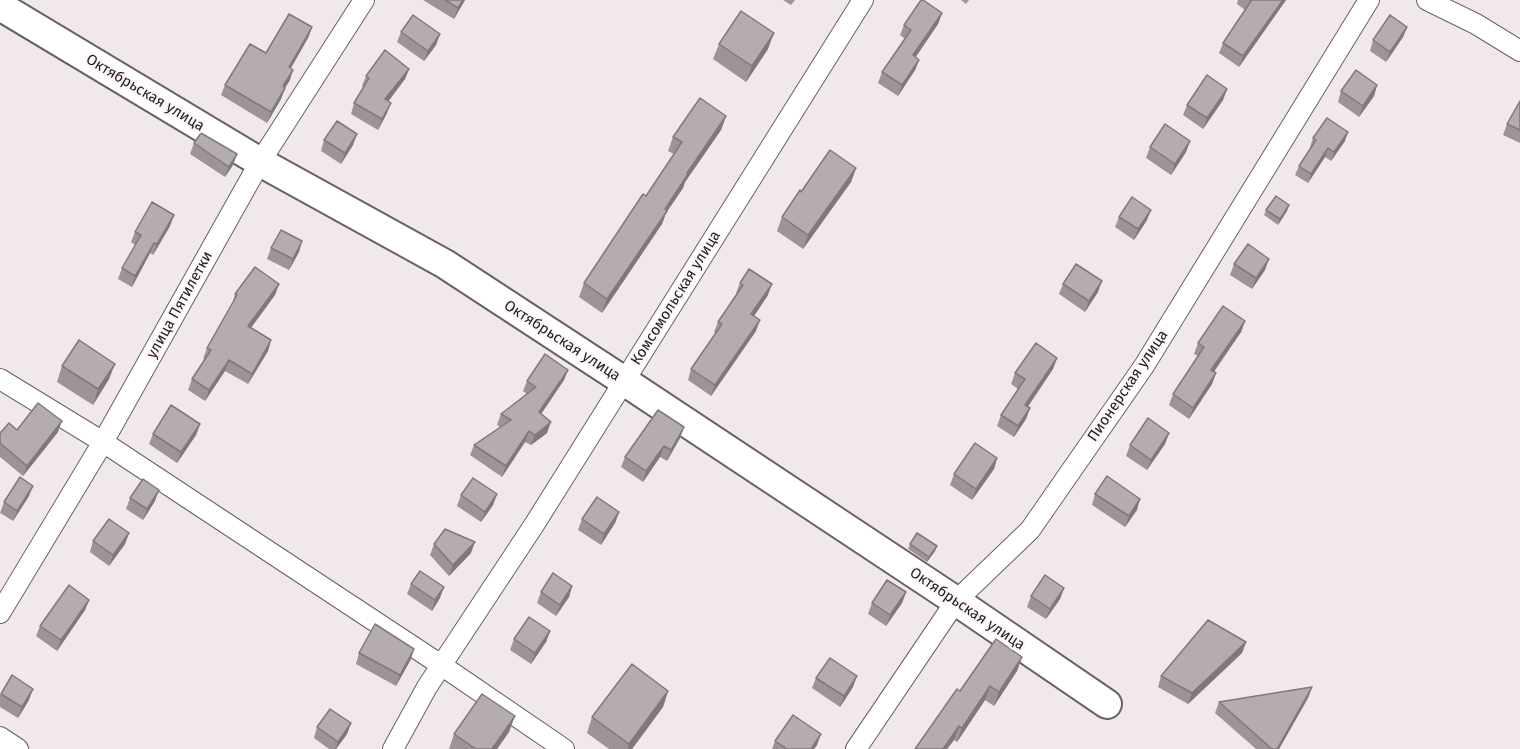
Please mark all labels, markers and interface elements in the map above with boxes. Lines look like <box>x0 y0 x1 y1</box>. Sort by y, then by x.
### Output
street label: Октябрьская улица <box>82 50 208 136</box>
street label: Комсомольская улица <box>627 227 725 369</box>
street label: улица Пятилетки <box>143 248 217 362</box>
street label: Октябрьская улица <box>500 297 624 385</box>
street label: Пионерская улица <box>1084 327 1172 445</box>
street label: Октябрьская улица <box>906 564 1028 654</box>

